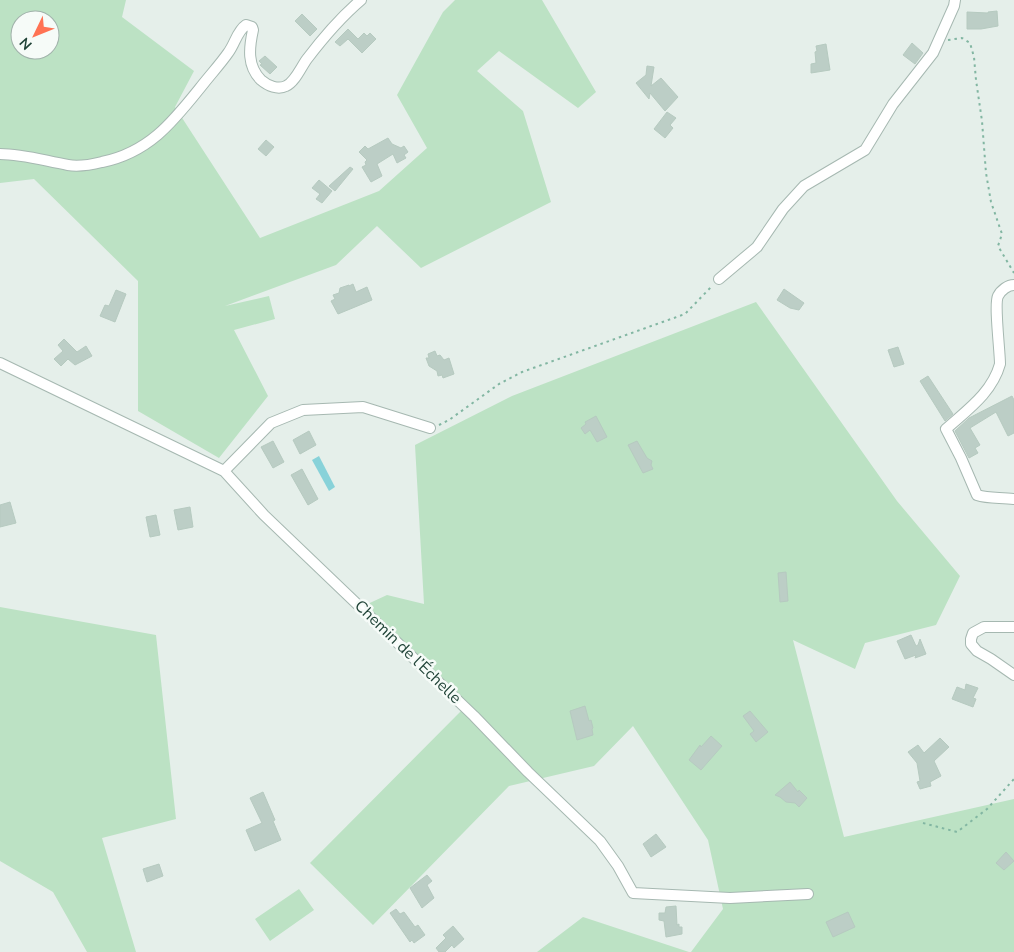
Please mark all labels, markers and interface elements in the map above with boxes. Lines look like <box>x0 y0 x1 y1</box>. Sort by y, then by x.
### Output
north arrow <box>10 10 60 60</box>
text: N <box>15 33 36 54</box>
street label: Chemin de l’Échelle <box>350 595 466 709</box>

